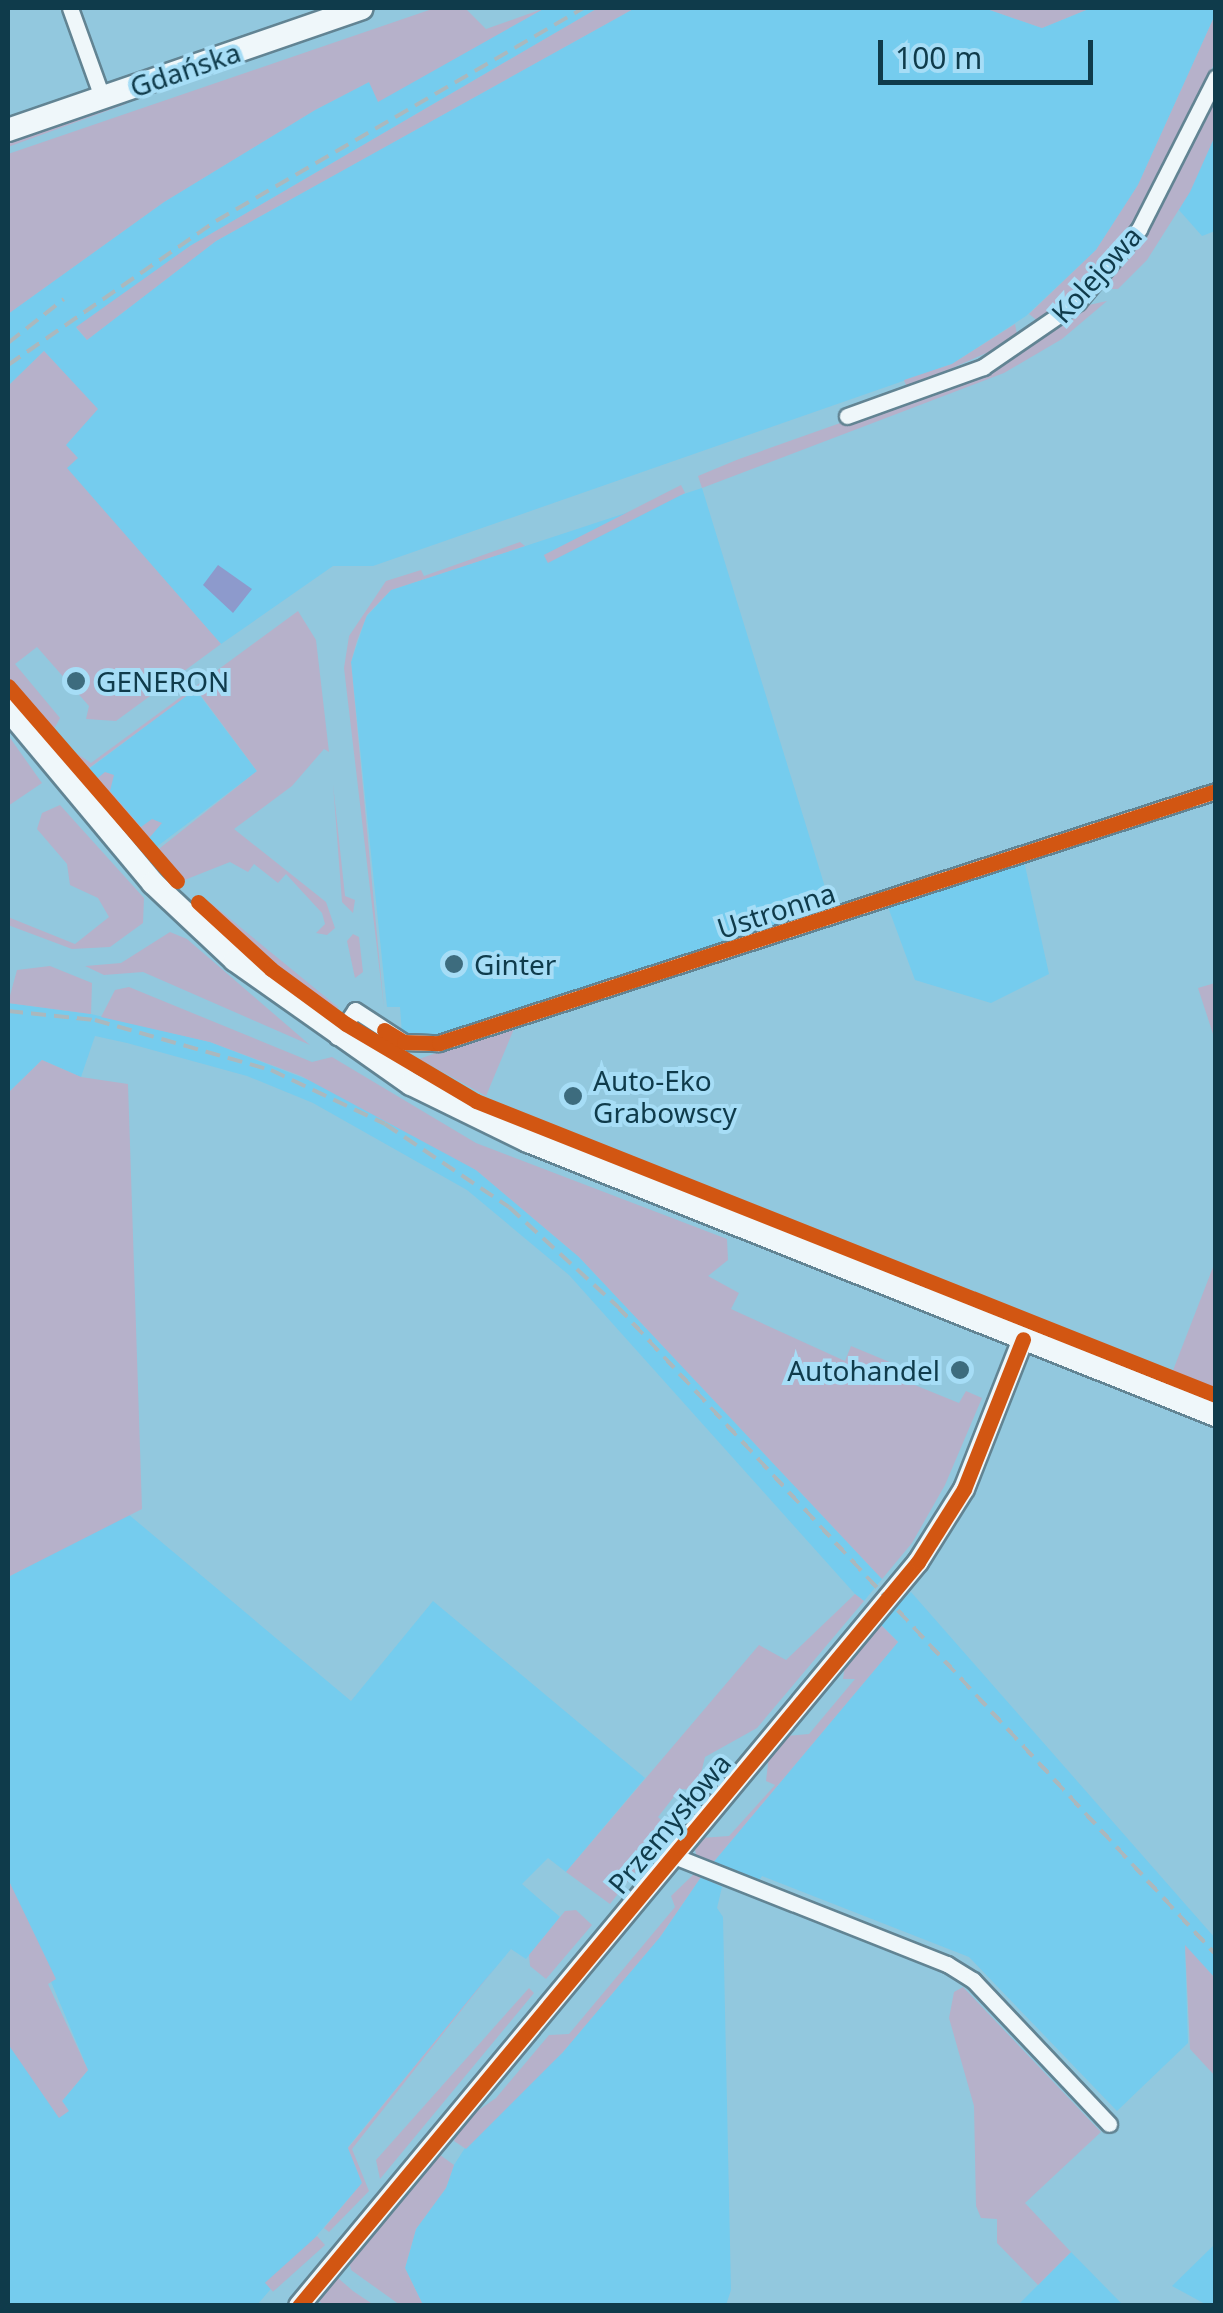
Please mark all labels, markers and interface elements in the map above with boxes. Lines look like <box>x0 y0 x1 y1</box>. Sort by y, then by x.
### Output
scale bar <box>883 20 1098 82</box>
street label: Gdańska <box>125 34 245 104</box>
text: 100 m <box>895 37 982 78</box>
street label: Kolejowa <box>1044 219 1148 329</box>
place label: GENERON <box>96 664 229 698</box>
marker: GENERON <box>65 670 87 692</box>
street label: Ustronna <box>713 875 839 945</box>
place label: Ginter <box>474 947 556 981</box>
marker: Ginter <box>443 953 465 975</box>
place label: Auto-Eko Grabowscy <box>593 1063 737 1129</box>
marker: Auto-Eko Grabowscy <box>562 1085 584 1107</box>
place label: Autohandel <box>787 1353 940 1387</box>
marker: Autohandel <box>949 1359 971 1381</box>
street label: Przemysłowa <box>601 1746 737 1900</box>

